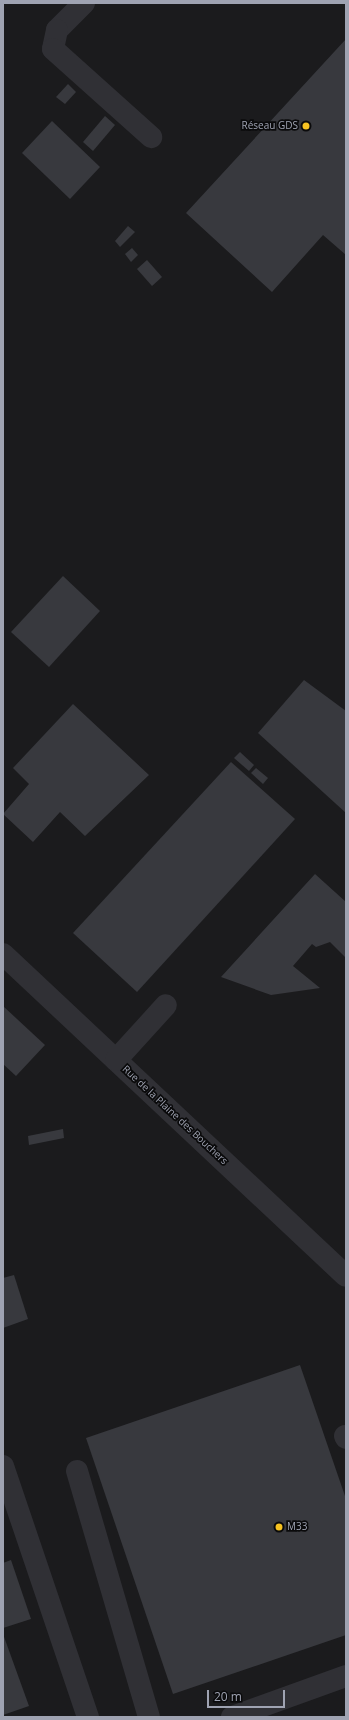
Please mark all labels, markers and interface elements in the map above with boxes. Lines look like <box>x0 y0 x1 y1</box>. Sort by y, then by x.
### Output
place label: Réseau GDS <box>242 120 298 132</box>
marker: Réseau GDS <box>301 121 311 131</box>
street label: Rue de la Plaine des Bouchers <box>120 1063 230 1167</box>
place label: M33 <box>287 1521 307 1533</box>
marker: M33 <box>274 1522 284 1532</box>
scale bar <box>209 1682 287 1708</box>
text: 20 m <box>214 1688 242 1705</box>

